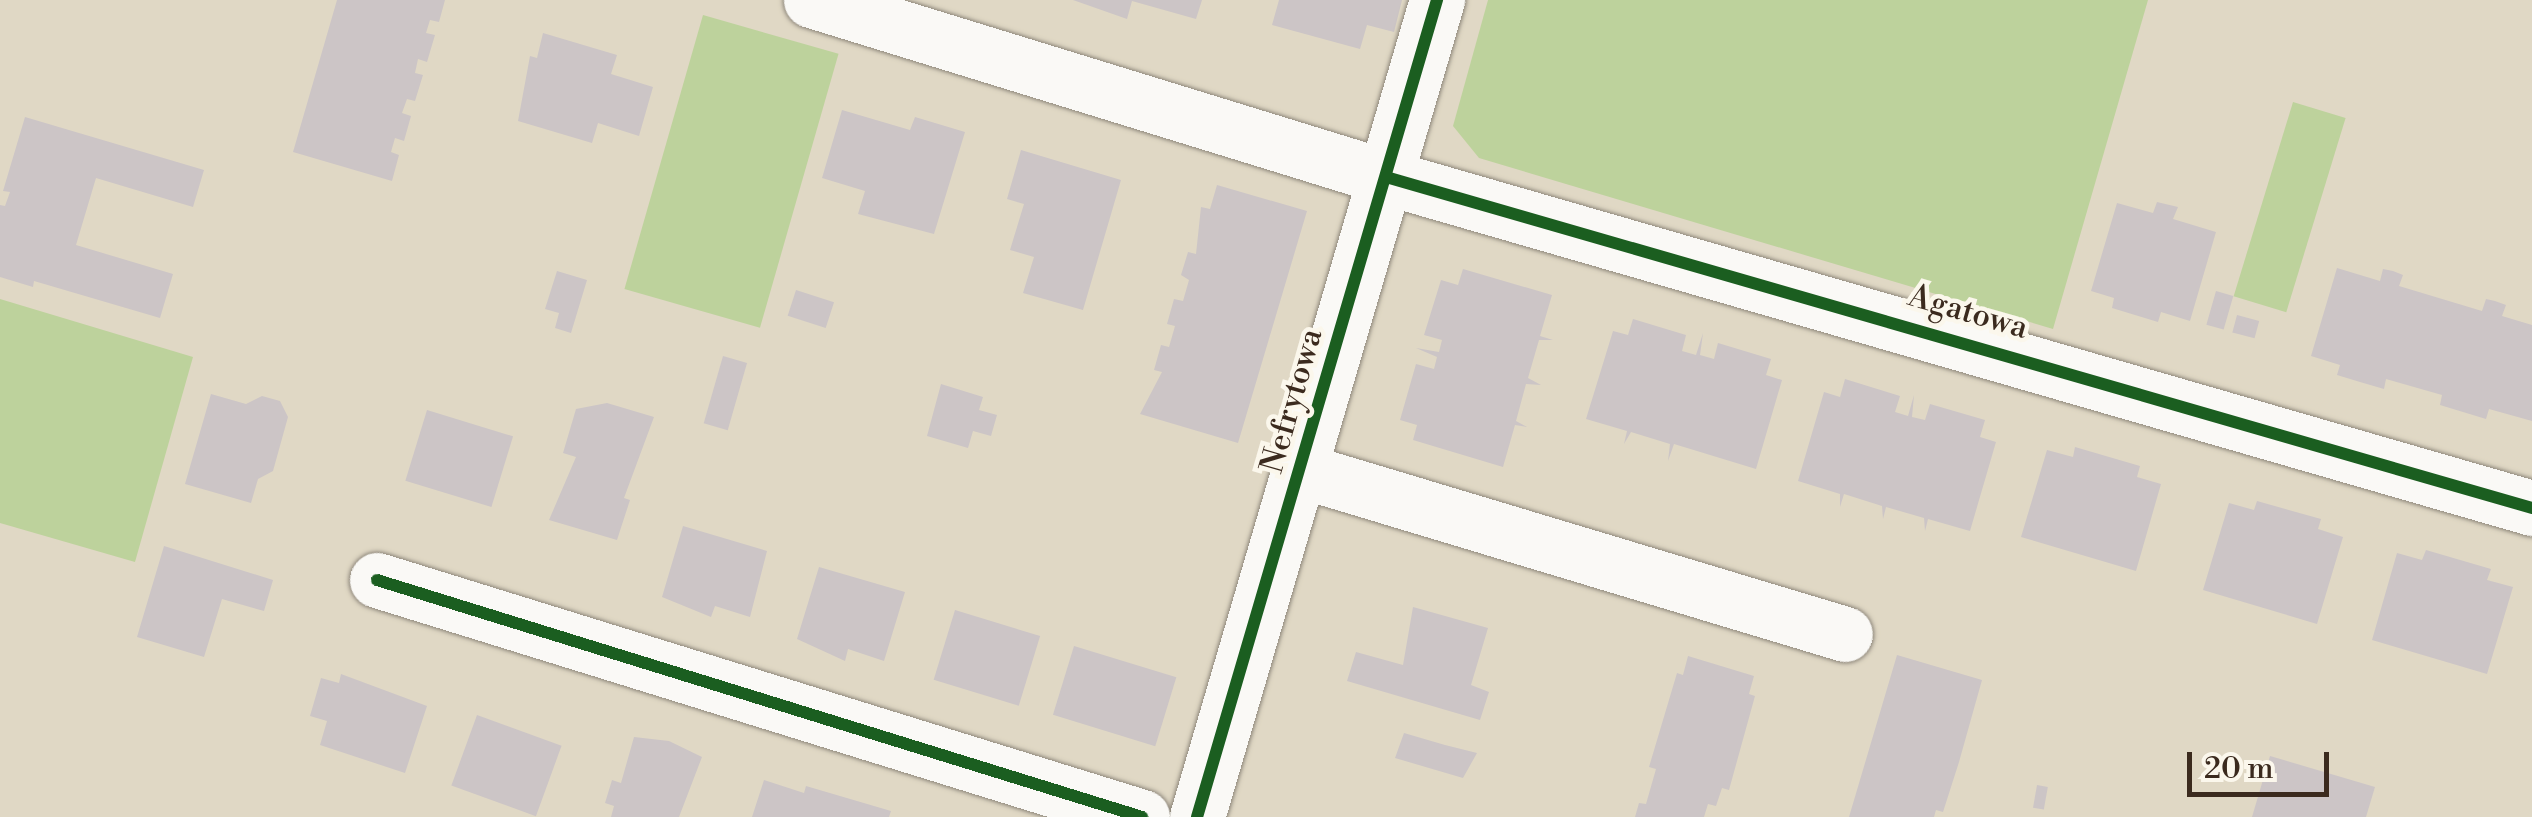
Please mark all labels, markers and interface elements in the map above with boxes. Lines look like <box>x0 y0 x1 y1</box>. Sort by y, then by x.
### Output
street label: Agatowa <box>1904 277 2032 347</box>
street label: Nefrytowa <box>1253 324 1331 478</box>
scale bar <box>2192 732 2334 794</box>
text: 20 m <box>2204 750 2273 788</box>

